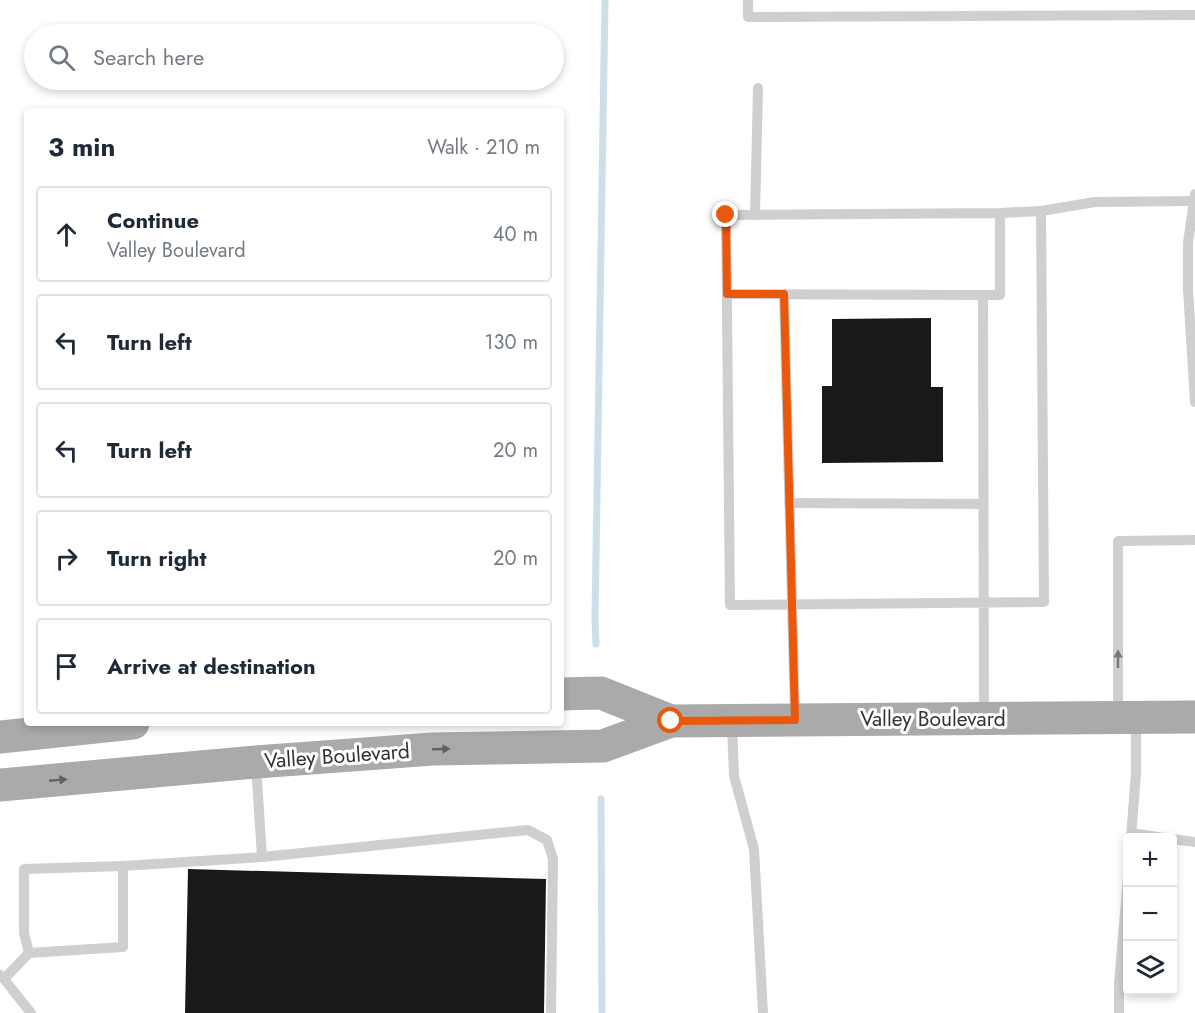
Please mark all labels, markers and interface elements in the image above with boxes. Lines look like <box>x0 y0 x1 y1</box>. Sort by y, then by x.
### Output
search box <box>24 24 564 90</box>
icon: search <box>45 41 78 74</box>
text: Search here <box>93 41 204 73</box>
text: 3 min <box>48 128 115 166</box>
text: Walk · 210 m <box>427 133 540 162</box>
route end <box>712 201 738 227</box>
text: Continue <box>107 204 199 236</box>
icon: ahead <box>50 218 83 251</box>
text: 40 m <box>493 220 538 249</box>
text: Valley Boulevard <box>107 236 246 265</box>
icon: left <box>50 326 83 359</box>
text: Turn left <box>107 326 192 358</box>
text: 130 m <box>484 328 538 357</box>
icon: left <box>50 434 83 467</box>
text: Turn left <box>107 434 192 466</box>
text: 20 m <box>493 436 538 465</box>
icon: right <box>50 542 83 575</box>
text: Turn right <box>107 542 207 574</box>
text: 20 m <box>493 544 538 573</box>
icon: arrive <box>50 650 83 683</box>
text: Arrive at destination <box>107 650 316 682</box>
one-way arrow <box>1113 650 1123 669</box>
street label: Valley Boulevard <box>860 704 1006 734</box>
route start <box>657 707 683 733</box>
street label: Valley Boulevard <box>263 736 411 776</box>
one-way arrow <box>432 745 451 754</box>
one-way arrow <box>49 775 68 785</box>
map controls <box>1123 833 1177 995</box>
button: + <box>1123 833 1177 887</box>
button: − <box>1123 887 1177 941</box>
button: layers <box>1123 941 1177 995</box>

